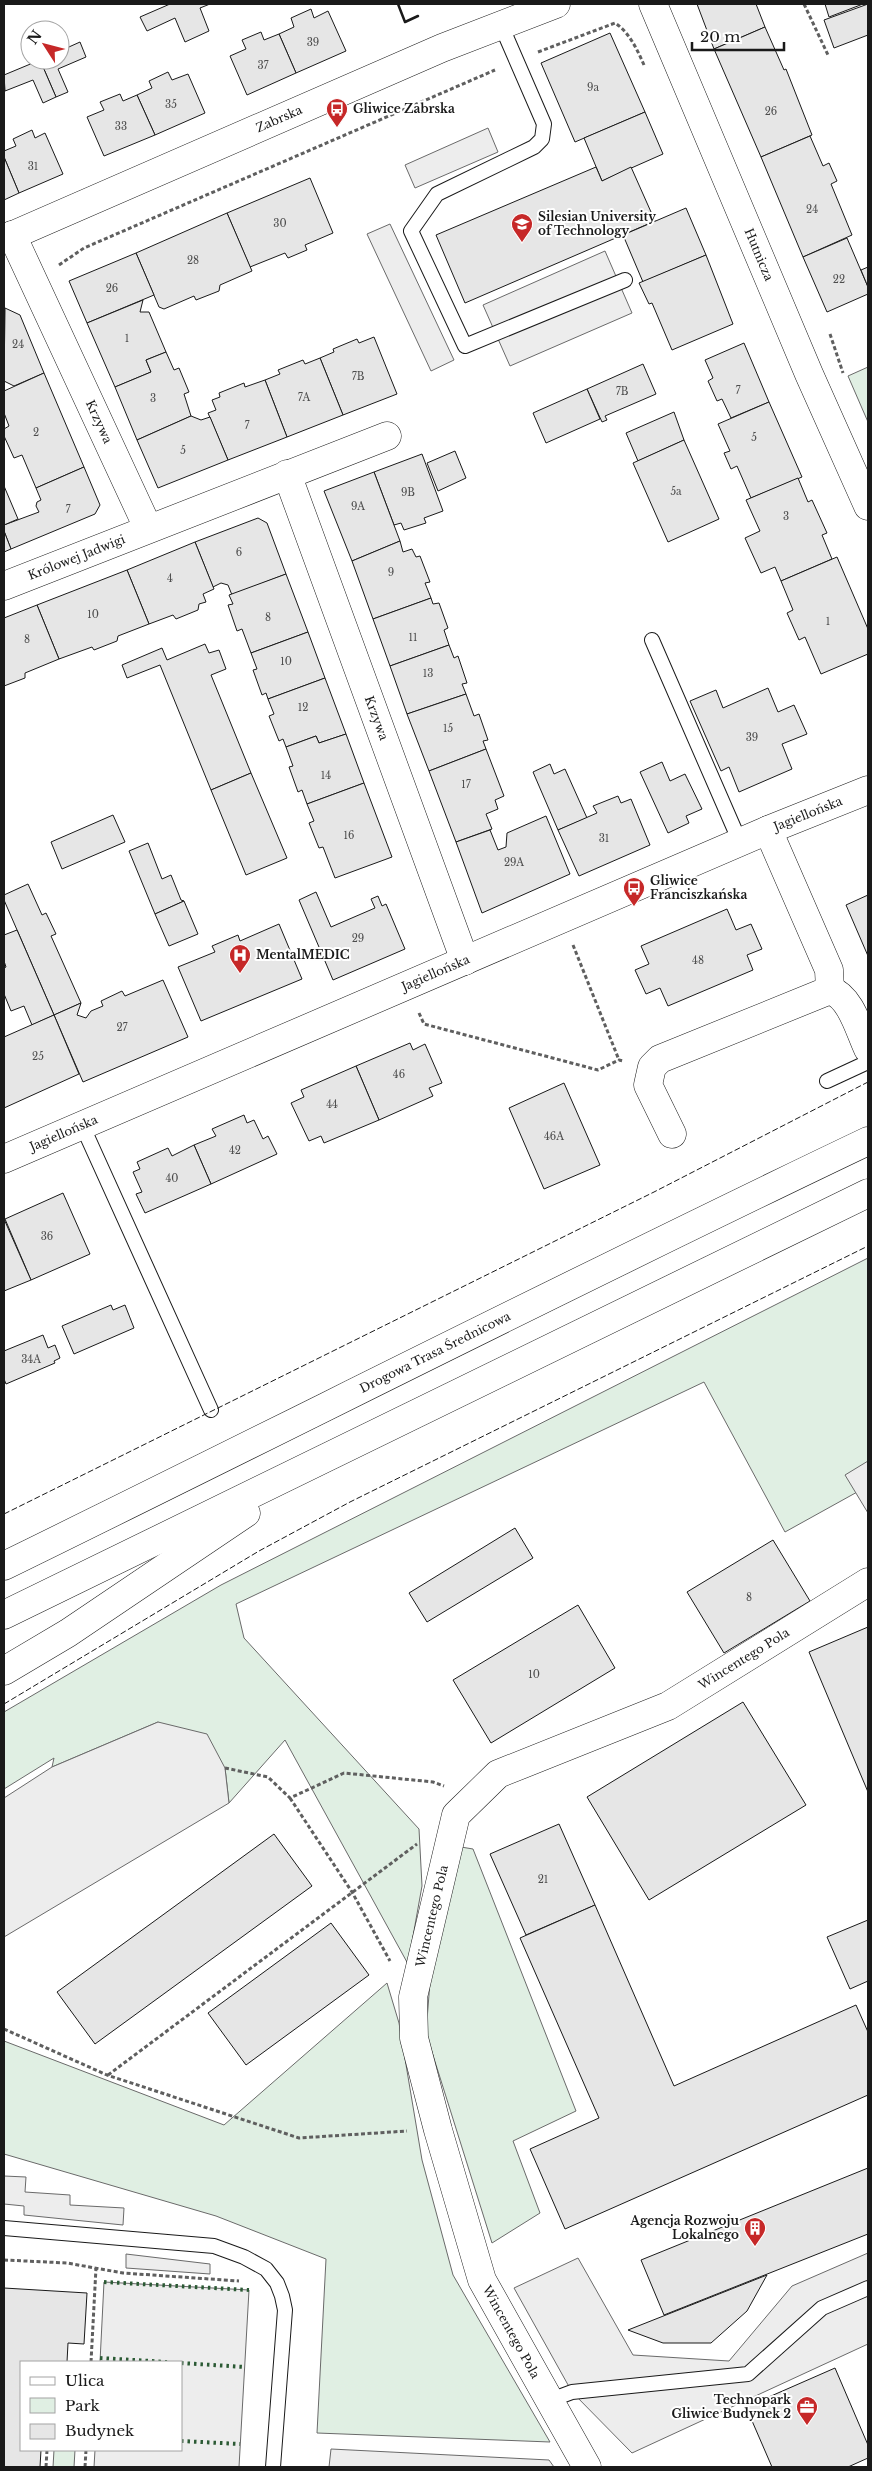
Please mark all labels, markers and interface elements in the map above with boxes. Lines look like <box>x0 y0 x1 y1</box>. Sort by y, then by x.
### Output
north arrow <box>20 20 70 70</box>
scale bar <box>692 20 784 52</box>
text: N <box>23 27 46 48</box>
text: 20 m <box>700 27 740 46</box>
house number: 39 <box>307 36 319 49</box>
house number: 37 <box>257 59 270 72</box>
house number: 9a <box>587 81 599 94</box>
bus stop icon: Gliwice Zabrska <box>325 97 349 128</box>
house number: 35 <box>165 98 177 111</box>
place label: Gliwice Zabrska <box>353 101 455 116</box>
street label: Zabrska <box>253 102 305 135</box>
house number: 26 <box>765 105 777 118</box>
house number: 33 <box>115 120 127 133</box>
house number: 31 <box>28 160 38 173</box>
house number: 24 <box>806 203 818 216</box>
place label: Silesian University of Technology <box>538 209 656 238</box>
school or university icon: Silesian University of Technology <box>510 212 534 243</box>
house number: 30 <box>273 217 287 230</box>
street label: Hutnicza <box>741 226 777 283</box>
house number: 28 <box>187 254 199 267</box>
house number: 22 <box>833 273 845 286</box>
house number: 26 <box>106 282 118 295</box>
house number: 1 <box>125 332 129 345</box>
house number: 24 <box>12 338 24 351</box>
house number: 7B <box>352 370 365 383</box>
house number: 7 <box>735 384 741 397</box>
house number: 7B <box>616 385 629 398</box>
house number: 7A <box>298 391 310 404</box>
house number: 3 <box>150 392 156 405</box>
street label: Krzywa <box>83 398 116 446</box>
house number: 7 <box>244 419 250 432</box>
house number: 2 <box>33 426 39 439</box>
house number: 5 <box>751 431 757 444</box>
house number: 5 <box>180 444 186 457</box>
house number: 5a <box>670 485 682 498</box>
house number: 9B <box>401 486 415 499</box>
house number: 9A <box>351 500 365 513</box>
house number: 7 <box>65 503 71 516</box>
house number: 3 <box>783 510 789 523</box>
street label: Królowej Jadwigi <box>26 531 127 583</box>
house number: 6 <box>236 546 242 559</box>
house number: 9 <box>388 566 394 579</box>
house number: 4 <box>167 572 173 585</box>
house number: 10 <box>87 608 99 621</box>
house number: 8 <box>265 611 271 624</box>
house number: 1 <box>826 615 830 628</box>
house number: 11 <box>409 631 417 644</box>
house number: 8 <box>24 633 30 646</box>
house number: 10 <box>280 655 292 668</box>
house number: 13 <box>423 667 433 680</box>
street label: Krzywa <box>362 694 392 743</box>
house number: 12 <box>298 701 308 714</box>
house number: 15 <box>443 722 453 735</box>
house number: 39 <box>746 731 758 744</box>
house number: 14 <box>321 769 331 782</box>
house number: 17 <box>461 778 472 791</box>
street label: Jagiellońska <box>770 793 845 835</box>
house number: 16 <box>344 829 354 842</box>
house number: 31 <box>599 832 609 845</box>
house number: 29A <box>504 856 524 869</box>
place label: Gliwice Franciszkańska <box>650 873 748 902</box>
bus stop icon: Gliwice Franciszkańska <box>622 876 646 907</box>
house number: 29 <box>352 932 364 945</box>
hospital icon: MentalMEDIC <box>228 943 252 974</box>
place label: MentalMEDIC <box>256 947 350 962</box>
street label: Jagiellońska <box>397 951 472 995</box>
house number: 48 <box>692 954 704 967</box>
house number: 27 <box>116 1021 129 1034</box>
house number: 25 <box>32 1050 44 1063</box>
house number: 46 <box>393 1068 405 1081</box>
house number: 44 <box>326 1098 338 1111</box>
street label: Jagiellońska <box>25 1111 100 1155</box>
house number: 46A <box>544 1130 564 1143</box>
house number: 42 <box>229 1144 241 1157</box>
house number: 40 <box>166 1172 179 1185</box>
house number: 36 <box>41 1230 53 1243</box>
street label: Drogowa Trasa Średnicowa <box>357 1308 513 1396</box>
house number: 34A <box>21 1353 41 1366</box>
house number: 8 <box>746 1591 752 1604</box>
street label: Wincentego Pola <box>695 1624 792 1693</box>
house number: 10 <box>528 1668 540 1681</box>
street label: Wincentego Pola <box>412 1863 451 1969</box>
house number: 21 <box>538 1873 548 1886</box>
place label: Agencja Rozwoju Lokalnego <box>629 2213 739 2242</box>
building icon: Agencja Rozwoju Lokalnego <box>743 2216 767 2247</box>
street label: Wincentego Pola <box>479 2282 543 2381</box>
legend <box>20 2361 182 2451</box>
text: Ulica <box>65 2371 105 2390</box>
place label: Technopark Gliwice Budynek 2 <box>672 2392 792 2421</box>
office icon: Technopark Gliwice Budynek 2 <box>795 2395 819 2426</box>
text: Park <box>65 2396 101 2415</box>
text: Budynek <box>65 2421 135 2440</box>

